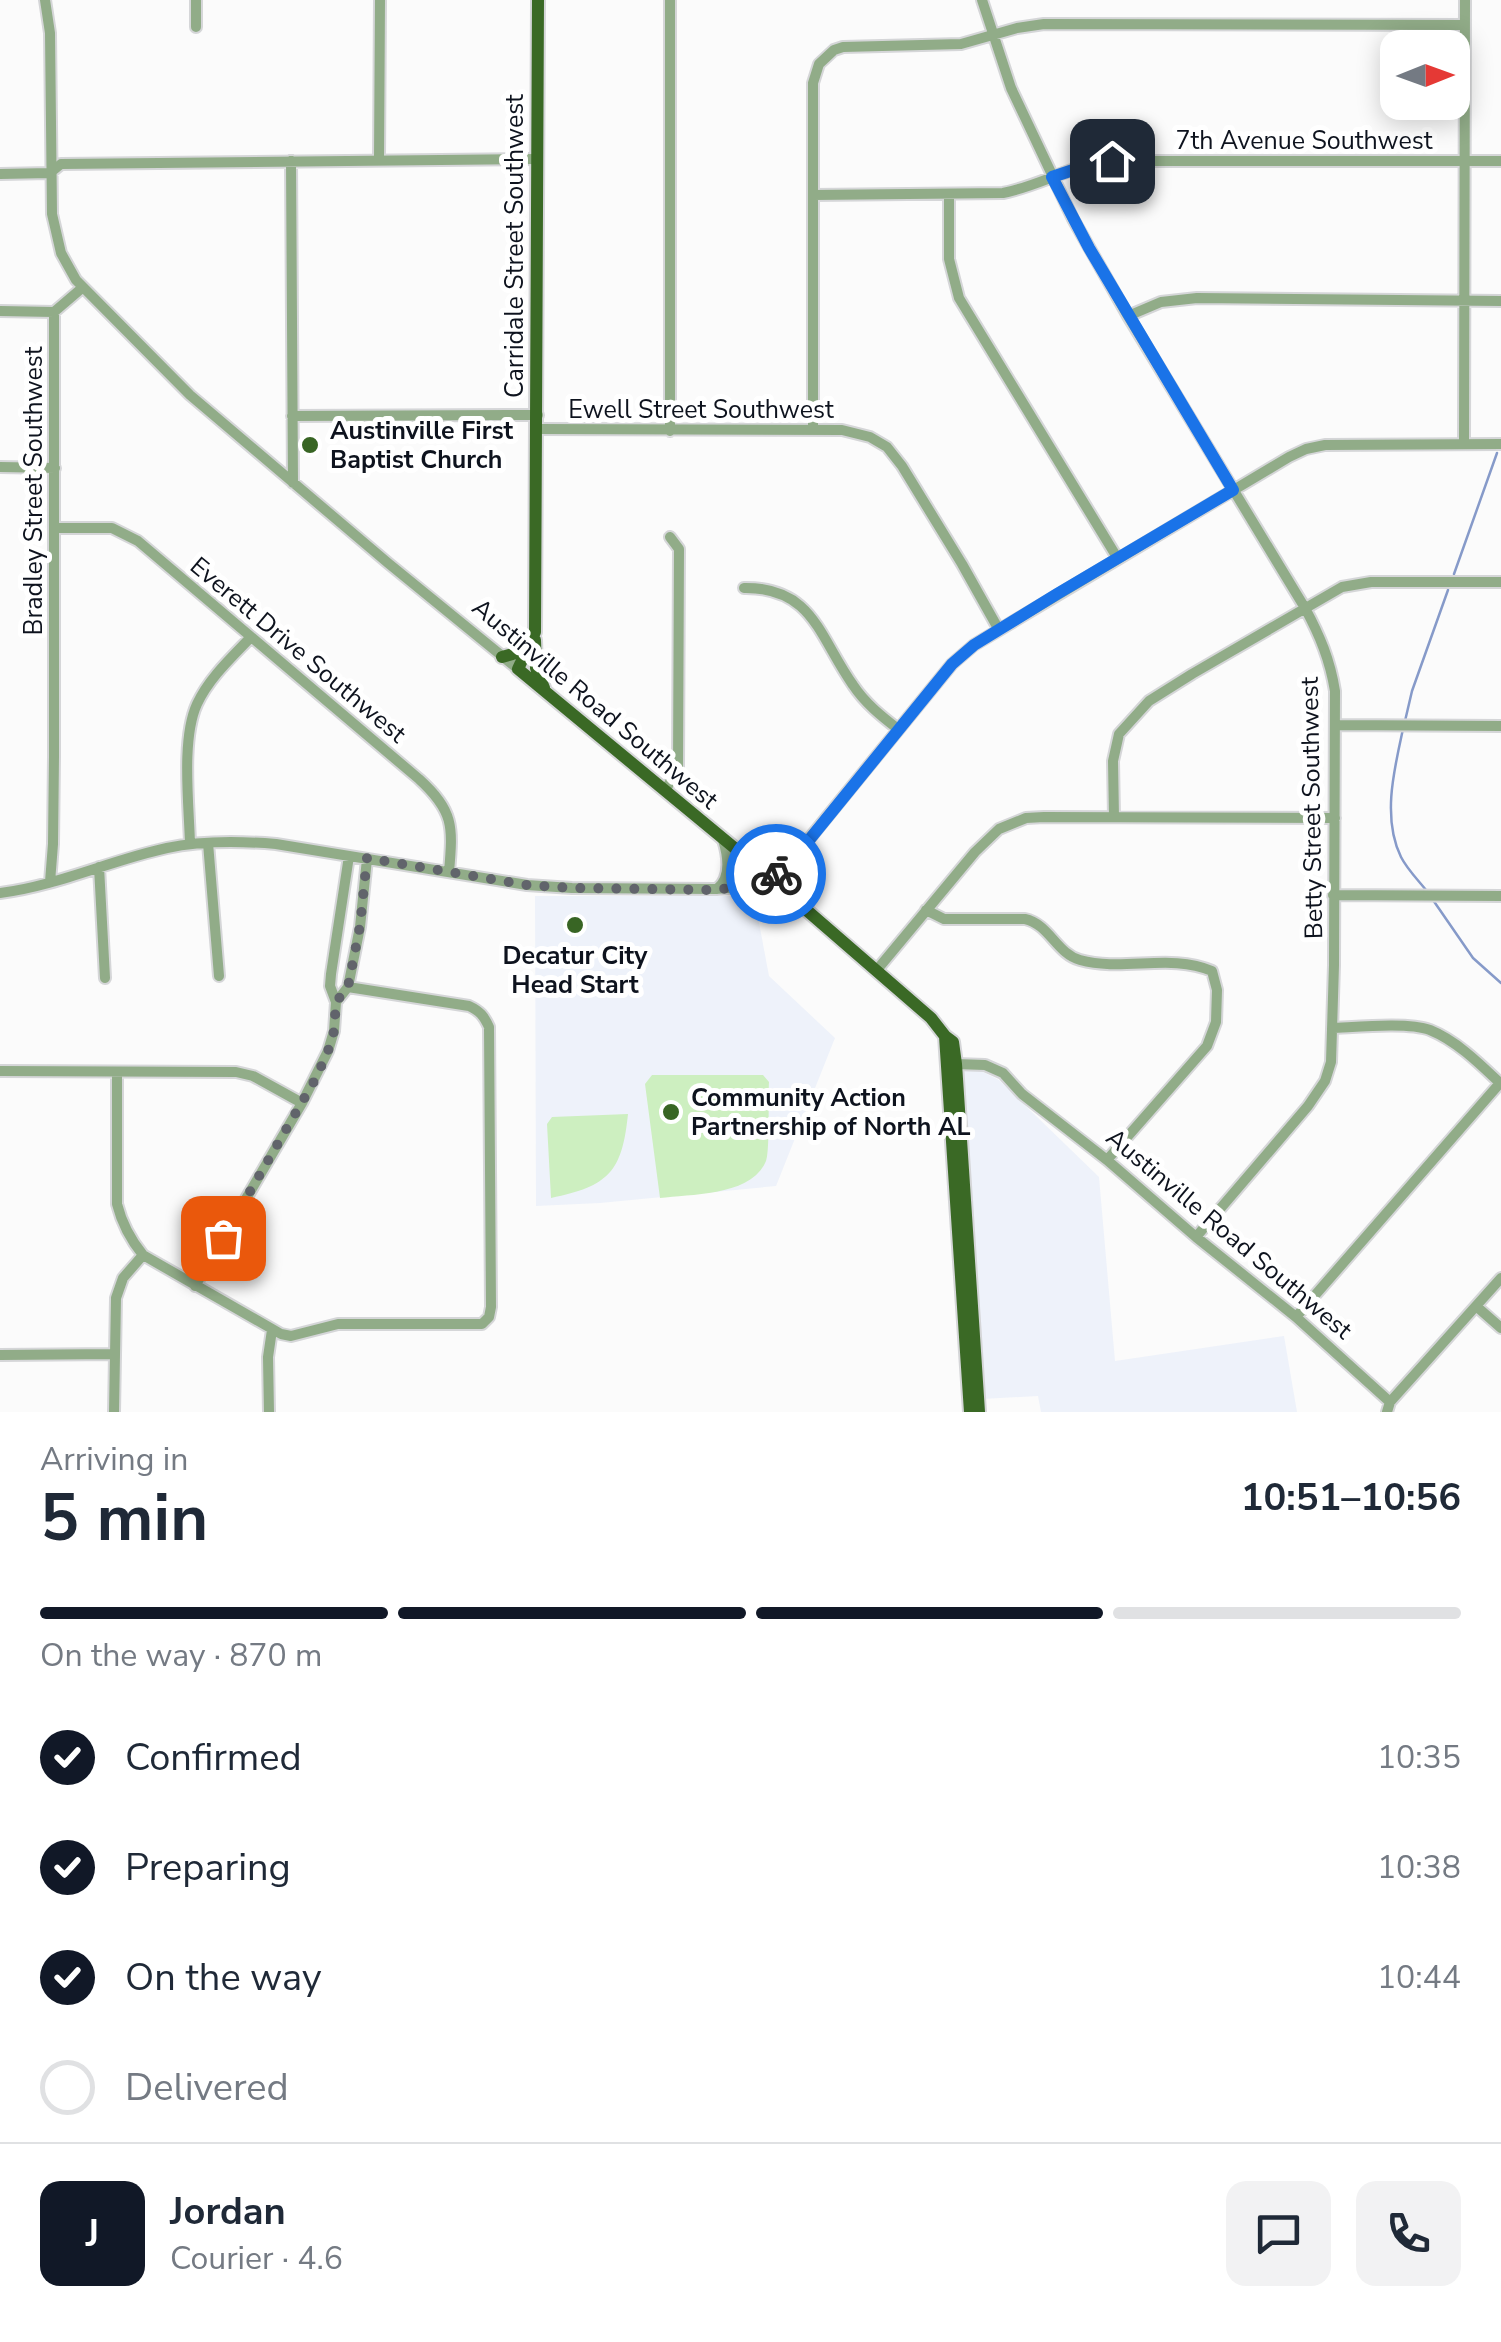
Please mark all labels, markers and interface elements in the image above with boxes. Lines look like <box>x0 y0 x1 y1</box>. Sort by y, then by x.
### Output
north arrow <box>1380 30 1470 120</box>
map controls <box>1380 30 1470 120</box>
street label: Carridale Street Southwest <box>498 94 532 398</box>
pin <box>1070 119 1155 204</box>
street label: 7th Avenue Southwest <box>1176 124 1433 158</box>
icon: home <box>1085 134 1140 189</box>
street label: Bradley Street Southwest <box>17 346 51 635</box>
street label: Ewell Street Southwest <box>568 393 834 427</box>
place label: Austinville First Baptist Church <box>330 414 513 477</box>
marker: Austinville First Baptist Church <box>299 434 321 456</box>
street label: Everett Drive Southwest <box>183 549 414 751</box>
street label: Austinville Road Southwest <box>465 591 725 817</box>
street label: Betty Street Southwest <box>1293 676 1331 939</box>
courier <box>726 824 826 924</box>
icon: bike <box>749 847 804 902</box>
marker: Decatur City Head Start <box>564 914 586 936</box>
place label: Decatur City Head Start <box>503 939 648 1002</box>
place label: Community Action Partnership of North AL <box>691 1081 971 1144</box>
marker: Community Action Partnership of North AL <box>660 1101 682 1123</box>
street label: Austinville Road Southwest <box>1099 1121 1359 1347</box>
pin <box>181 1196 266 1281</box>
icon: bag <box>196 1211 251 1266</box>
text: Arriving in <box>40 1438 188 1481</box>
text: 10:51–10:56 <box>1241 1472 1461 1523</box>
text: 5 min <box>40 1474 208 1563</box>
text: On the way · 870 m <box>40 1634 322 1677</box>
icon: check <box>40 1730 95 1785</box>
text: Confirmed <box>125 1732 302 1783</box>
text: 10:35 <box>1377 1736 1461 1779</box>
icon: check <box>40 1840 95 1895</box>
text: Preparing <box>125 1842 291 1893</box>
text: 10:38 <box>1377 1846 1461 1889</box>
icon: check <box>40 1950 95 2005</box>
text: On the way <box>125 1952 321 2003</box>
text: 10:44 <box>1377 1956 1461 1999</box>
text: Delivered <box>125 2062 289 2113</box>
button: chat <box>1226 2181 1331 2286</box>
button: phone <box>1356 2181 1461 2286</box>
text: Jordan <box>170 2186 286 2237</box>
text: J <box>86 2208 99 2259</box>
text: Courier · 4.6 <box>170 2237 343 2280</box>

